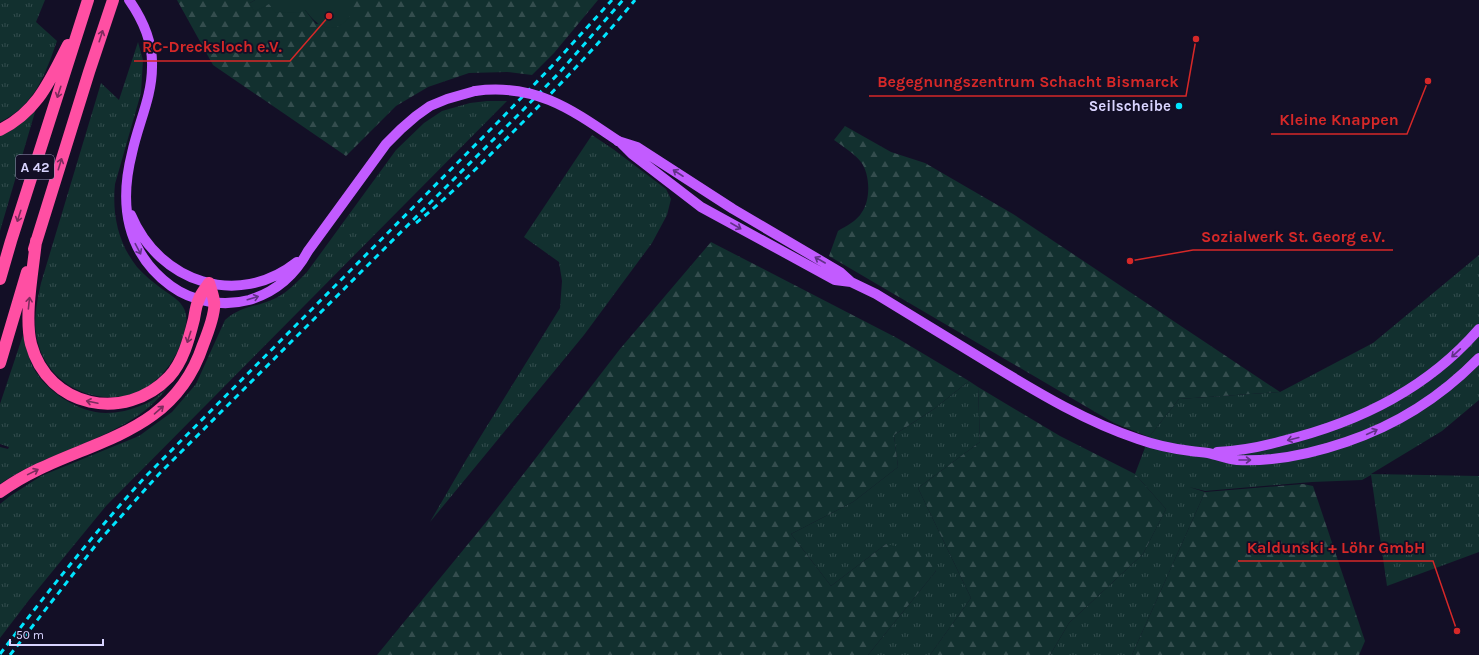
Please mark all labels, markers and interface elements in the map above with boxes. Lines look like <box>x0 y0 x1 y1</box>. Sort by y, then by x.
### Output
one-way arrow <box>98 30 105 43</box>
callout: RC-Drecksloch e.V. <box>134 33 290 61</box>
text: RC-Drecksloch e.V. <box>142 37 283 56</box>
callout: Begegnungszentrum Schacht Bismarck <box>869 68 1186 96</box>
text: Begegnungszentrum Schacht Bismarck <box>877 72 1179 91</box>
one-way arrow <box>55 85 62 98</box>
place label: Seilscheibe <box>1089 97 1171 115</box>
marker: Seilscheibe <box>1174 101 1184 111</box>
callout: Kleine Knappen <box>1271 106 1407 134</box>
text: Kleine Knappen <box>1279 110 1399 129</box>
road number: A 42 <box>16 155 54 179</box>
one-way arrow <box>57 158 64 171</box>
one-way arrow <box>673 169 684 177</box>
one-way arrow <box>15 209 22 222</box>
one-way arrow <box>730 222 742 230</box>
callout: Sozialwerk St. Georg e.V. <box>1193 222 1393 250</box>
text: Sozialwerk St. Georg e.V. <box>1201 227 1386 246</box>
one-way arrow <box>135 243 142 255</box>
one-way arrow <box>814 255 826 263</box>
one-way arrow <box>247 294 259 302</box>
one-way arrow <box>26 297 33 310</box>
one-way arrow <box>185 330 192 343</box>
one-way arrow <box>1451 348 1461 357</box>
one-way arrow <box>86 398 99 406</box>
one-way arrow <box>154 406 165 415</box>
one-way arrow <box>1366 428 1378 435</box>
one-way arrow <box>1287 435 1300 443</box>
one-way arrow <box>1238 456 1251 464</box>
one-way arrow <box>27 468 39 475</box>
callout: Kaldunski + Löhr GmbH <box>1238 533 1433 561</box>
text: Kaldunski + Löhr GmbH <box>1247 538 1425 557</box>
scale bar <box>10 621 103 647</box>
text: 50 m <box>16 628 44 642</box>

